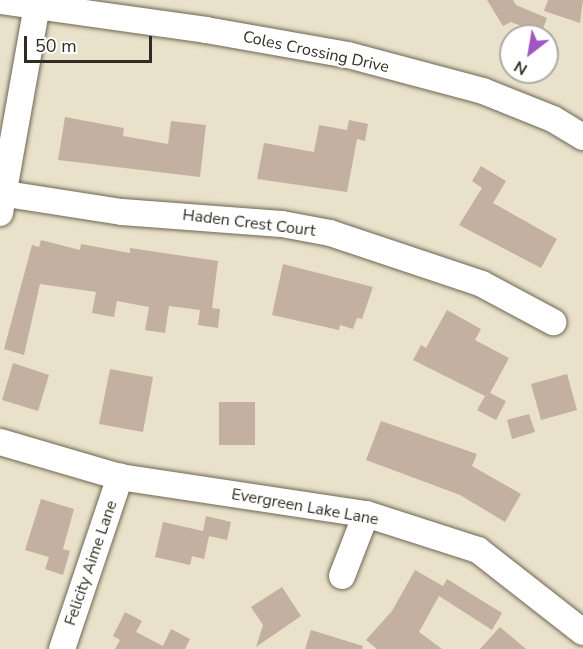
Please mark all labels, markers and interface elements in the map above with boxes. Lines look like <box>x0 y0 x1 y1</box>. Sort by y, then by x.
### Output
scale bar <box>27 24 154 62</box>
north arrow <box>499 24 559 84</box>
street label: Coles Crossing Drive <box>241 27 391 77</box>
text: 50 m <box>35 34 77 58</box>
text: N <box>510 55 532 80</box>
street label: Haden Crest Court <box>181 205 317 241</box>
street label: Evergreen Lake Lane <box>230 485 380 529</box>
street label: Felicity Aime Lane <box>61 498 121 628</box>

